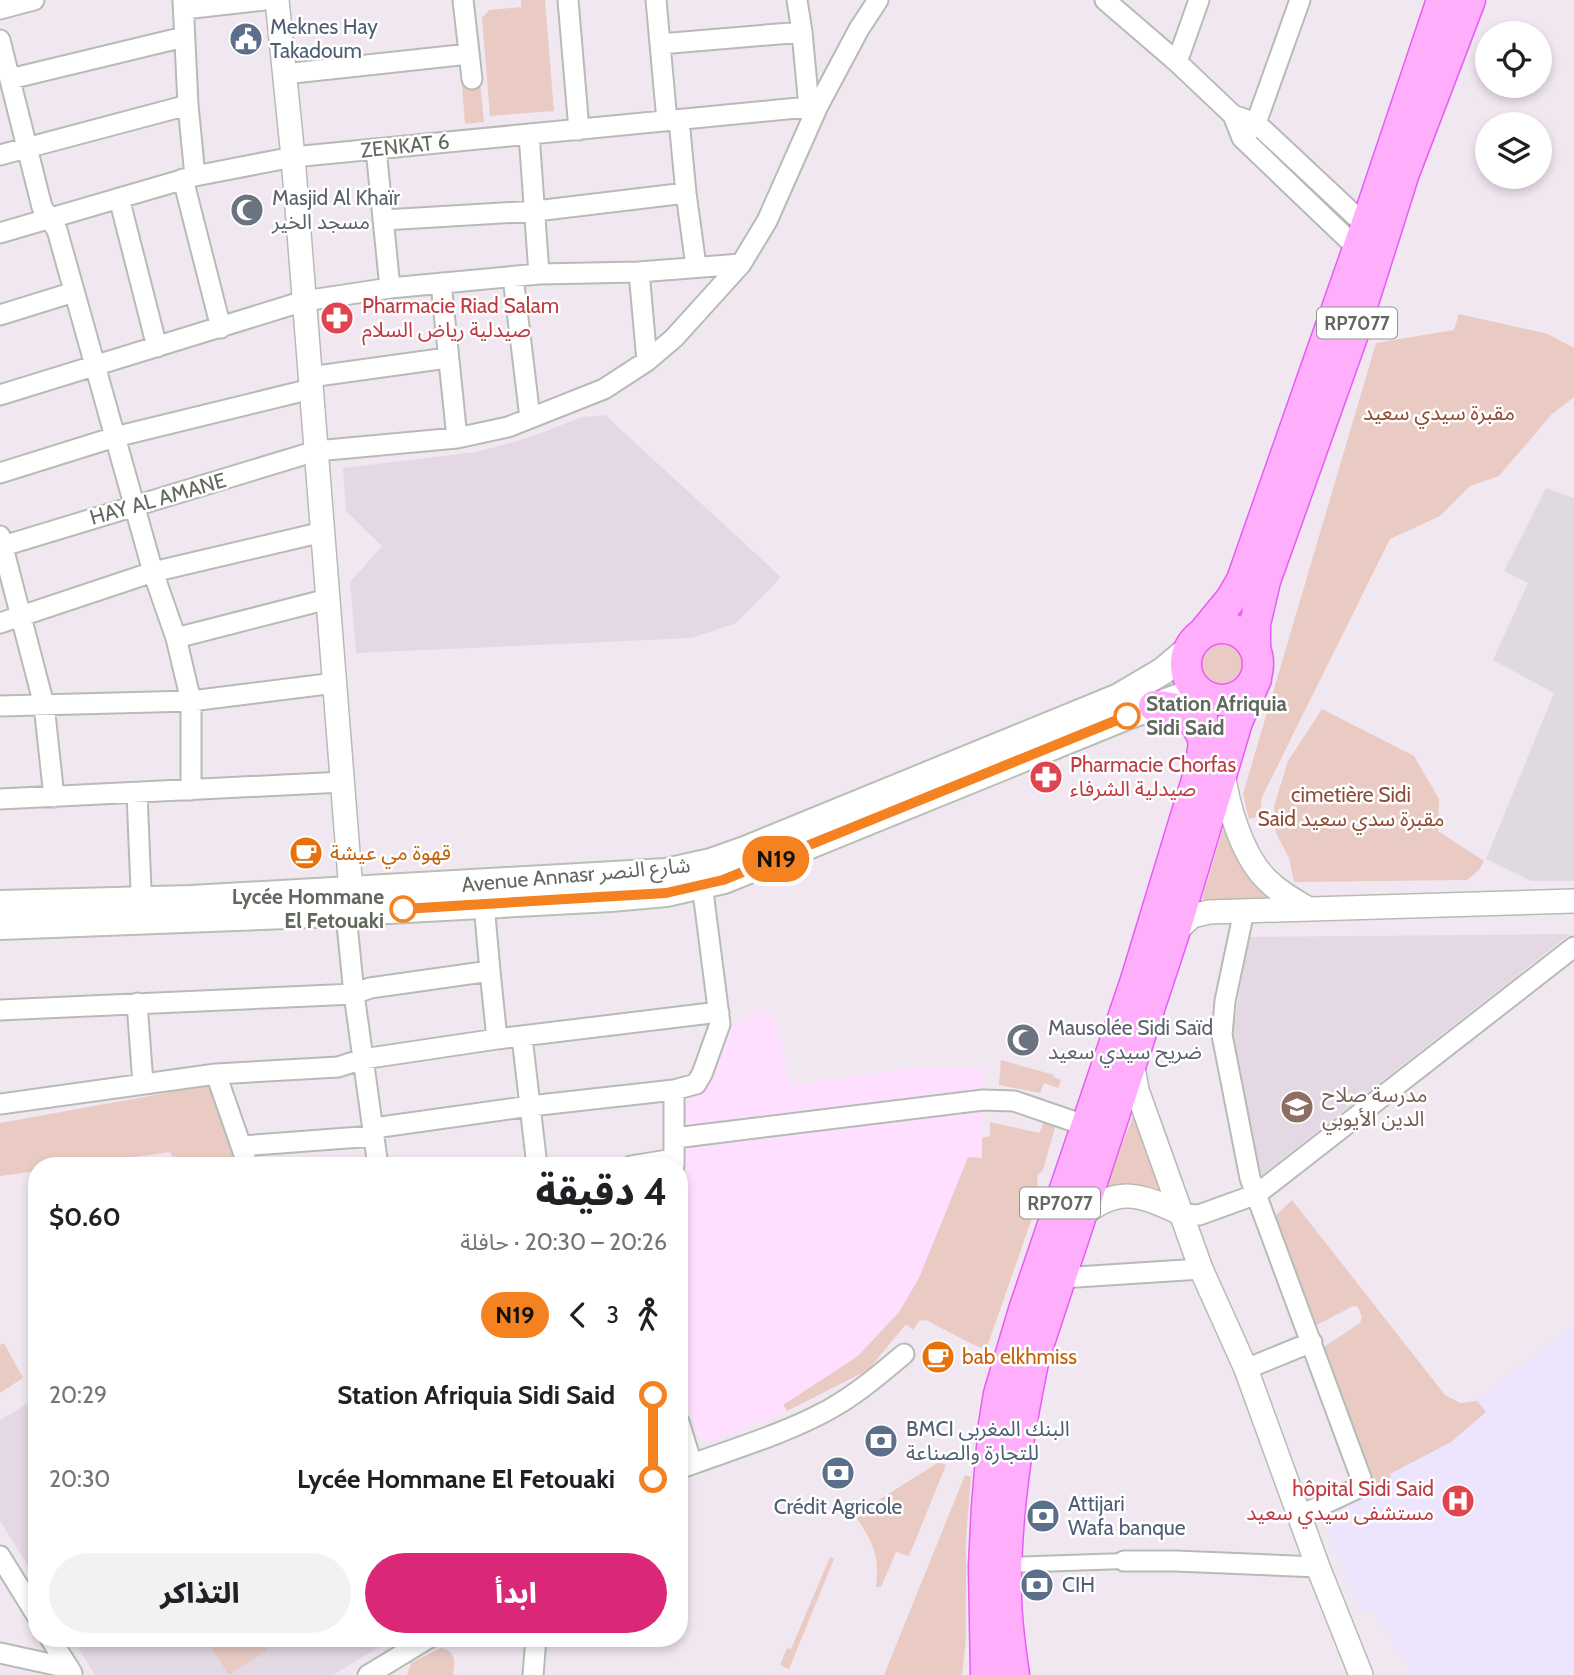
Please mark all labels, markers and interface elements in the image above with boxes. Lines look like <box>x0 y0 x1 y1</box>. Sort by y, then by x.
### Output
place label: Meknes Hay Takadoum <box>270 14 378 63</box>
public building icon: Meknes Hay Takadoum <box>227 20 265 58</box>
map controls <box>1475 21 1552 189</box>
button: locate <box>1475 21 1552 98</box>
button: layers <box>1475 112 1552 189</box>
street label: ZENKAT 6 <box>359 128 451 163</box>
place label: Masjid Al Khaïr مسجد الخير <box>271 185 400 234</box>
mosque icon: Masjid Al Khaïr مسجد الخير <box>228 191 266 229</box>
place label: Pharmacie Riad Salam صيدلية رياض السلام <box>362 293 559 346</box>
pharmacy icon: Pharmacie Riad Salam صيدلية رياض السلام <box>318 299 356 337</box>
road number: RP7077 <box>1317 308 1397 338</box>
park label: مقبرة سيدي سعيد <box>1363 400 1515 429</box>
street label: HAY AL AMANE <box>87 467 229 530</box>
place label: Station Afriquia Sidi Said <box>1146 691 1288 740</box>
marker: Station Afriquia Sidi Said <box>1114 703 1140 729</box>
place label: Pharmacie Chorfas صيدلية الشرفاء <box>1070 752 1236 801</box>
pharmacy icon: Pharmacie Chorfas صيدلية الشرفاء <box>1027 758 1065 796</box>
park label: cimetière Sidi Said مقبرة سدي سعيد <box>1257 782 1445 835</box>
cafe icon: قهوة مي عيشة <box>287 834 325 872</box>
line badge: N19 <box>736 836 816 882</box>
place label: قهوة مي عيشة <box>330 840 451 869</box>
text: N19 <box>756 844 796 873</box>
street label: Avenue Annasr شارع النصر <box>461 852 692 900</box>
place label: Lycée Hommane El Fetouaki <box>232 884 384 933</box>
marker: Lycée Hommane El Fetouaki <box>390 896 416 922</box>
place label: Mausolée Sidi Saïd ضريح سيدي سعيد <box>1048 1015 1213 1068</box>
mosque icon: Mausolée Sidi Saïd ضريح سيدي سعيد <box>1004 1021 1042 1059</box>
place label: مدرسة صلاح الدين الأيوبي <box>1322 1082 1428 1135</box>
school or university icon: مدرسة صلاح الدين الأيوبي <box>1278 1088 1316 1126</box>
text: 4 دقيقة <box>536 1168 667 1215</box>
road number: RP7077 <box>1020 1188 1100 1218</box>
text: $0.60 <box>49 1201 121 1233</box>
text: 20:26 – 20:30 · حافلة <box>460 1228 667 1256</box>
icon: back <box>559 1296 597 1334</box>
icon: walk <box>629 1296 667 1334</box>
text: N19 <box>495 1300 535 1329</box>
text: 3 <box>607 1301 619 1329</box>
cafe icon: bab elkhmiss <box>919 1338 957 1376</box>
place label: bab elkhmiss <box>962 1344 1077 1369</box>
text: Station Afriquia Sidi Said <box>337 1379 615 1411</box>
text: 20:29 <box>49 1381 107 1409</box>
place label: BMCI البنك المغربي للتجارة والصناعة <box>906 1416 1070 1465</box>
bank icon: BMCI البنك المغربي للتجارة والصناعة <box>862 1422 900 1460</box>
bank icon: Crédit Agricole <box>819 1454 857 1492</box>
text: Lycée Hommane El Fetouaki <box>297 1463 615 1495</box>
text: 20:30 <box>49 1465 110 1493</box>
place label: hôpital Sidi Said مستشفى سيدي سعيد <box>1246 1476 1434 1529</box>
hospital icon: hôpital Sidi Said مستشفى سيدي سعيد <box>1439 1482 1477 1520</box>
place label: Attijari Wafa banque <box>1068 1491 1186 1540</box>
place label: Crédit Agricole <box>774 1494 903 1519</box>
bank icon: Attijari Wafa banque <box>1024 1497 1062 1535</box>
button: التذاكر <box>49 1553 351 1633</box>
button: ابدأ <box>365 1553 667 1633</box>
bank icon: CIH <box>1018 1566 1056 1604</box>
place label: CIH <box>1062 1572 1095 1597</box>

